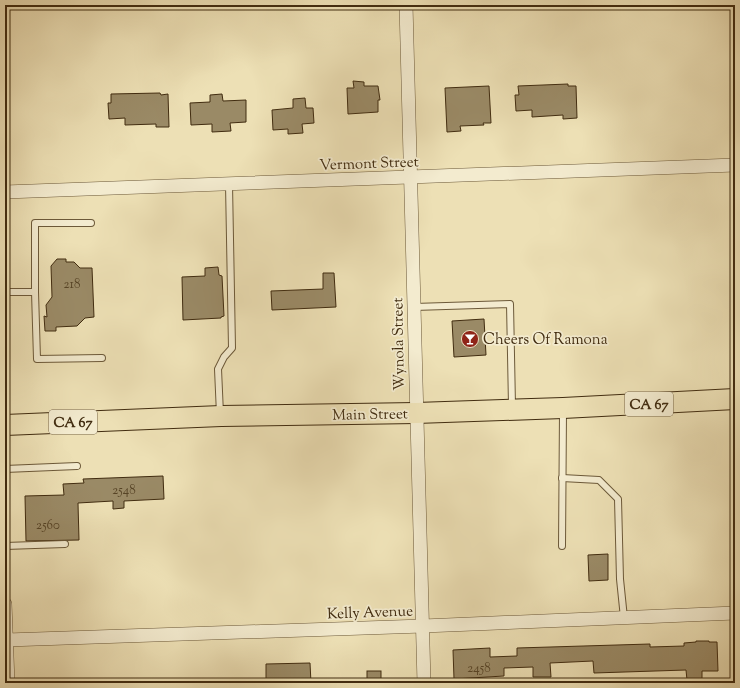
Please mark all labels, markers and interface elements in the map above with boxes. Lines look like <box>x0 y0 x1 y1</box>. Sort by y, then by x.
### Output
street label: Vermont Street <box>319 152 419 177</box>
house number: 218 <box>63 276 81 294</box>
street label: Wynola Street <box>388 297 411 391</box>
bar icon: Cheers Of Ramona <box>460 329 480 349</box>
place label: Cheers Of Ramona <box>483 330 608 351</box>
road number: CA 67 <box>625 392 673 416</box>
street label: Main Street <box>332 404 408 427</box>
road number: CA 67 <box>49 410 97 434</box>
house number: 2548 <box>112 482 136 500</box>
house number: 2560 <box>36 517 60 535</box>
street label: Kelly Avenue <box>327 602 413 625</box>
house number: 2458 <box>467 660 491 678</box>

